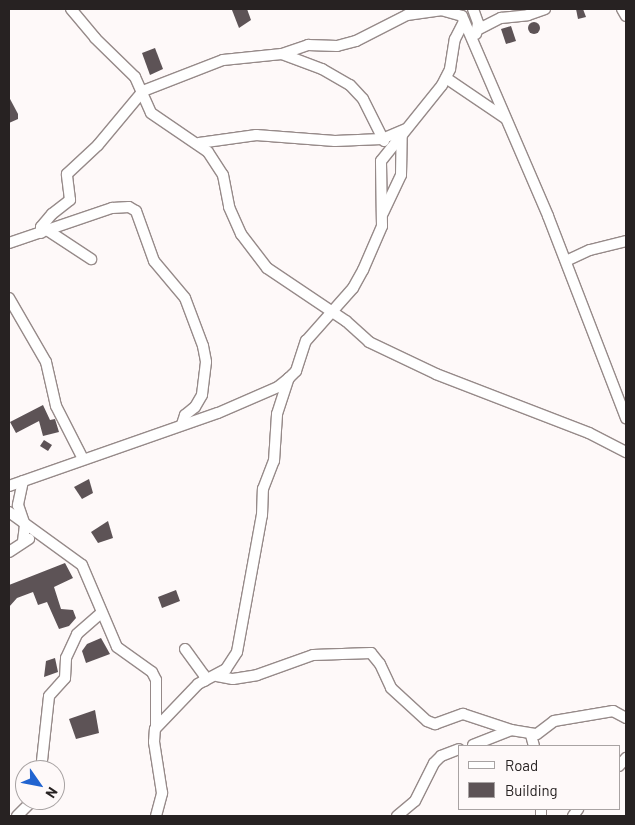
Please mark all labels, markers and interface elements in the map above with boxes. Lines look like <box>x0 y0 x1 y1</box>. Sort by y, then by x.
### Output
legend <box>458 745 620 810</box>
text: Road <box>505 756 538 774</box>
north arrow <box>15 760 65 810</box>
text: Building <box>505 781 558 799</box>
text: N <box>42 784 62 801</box>

